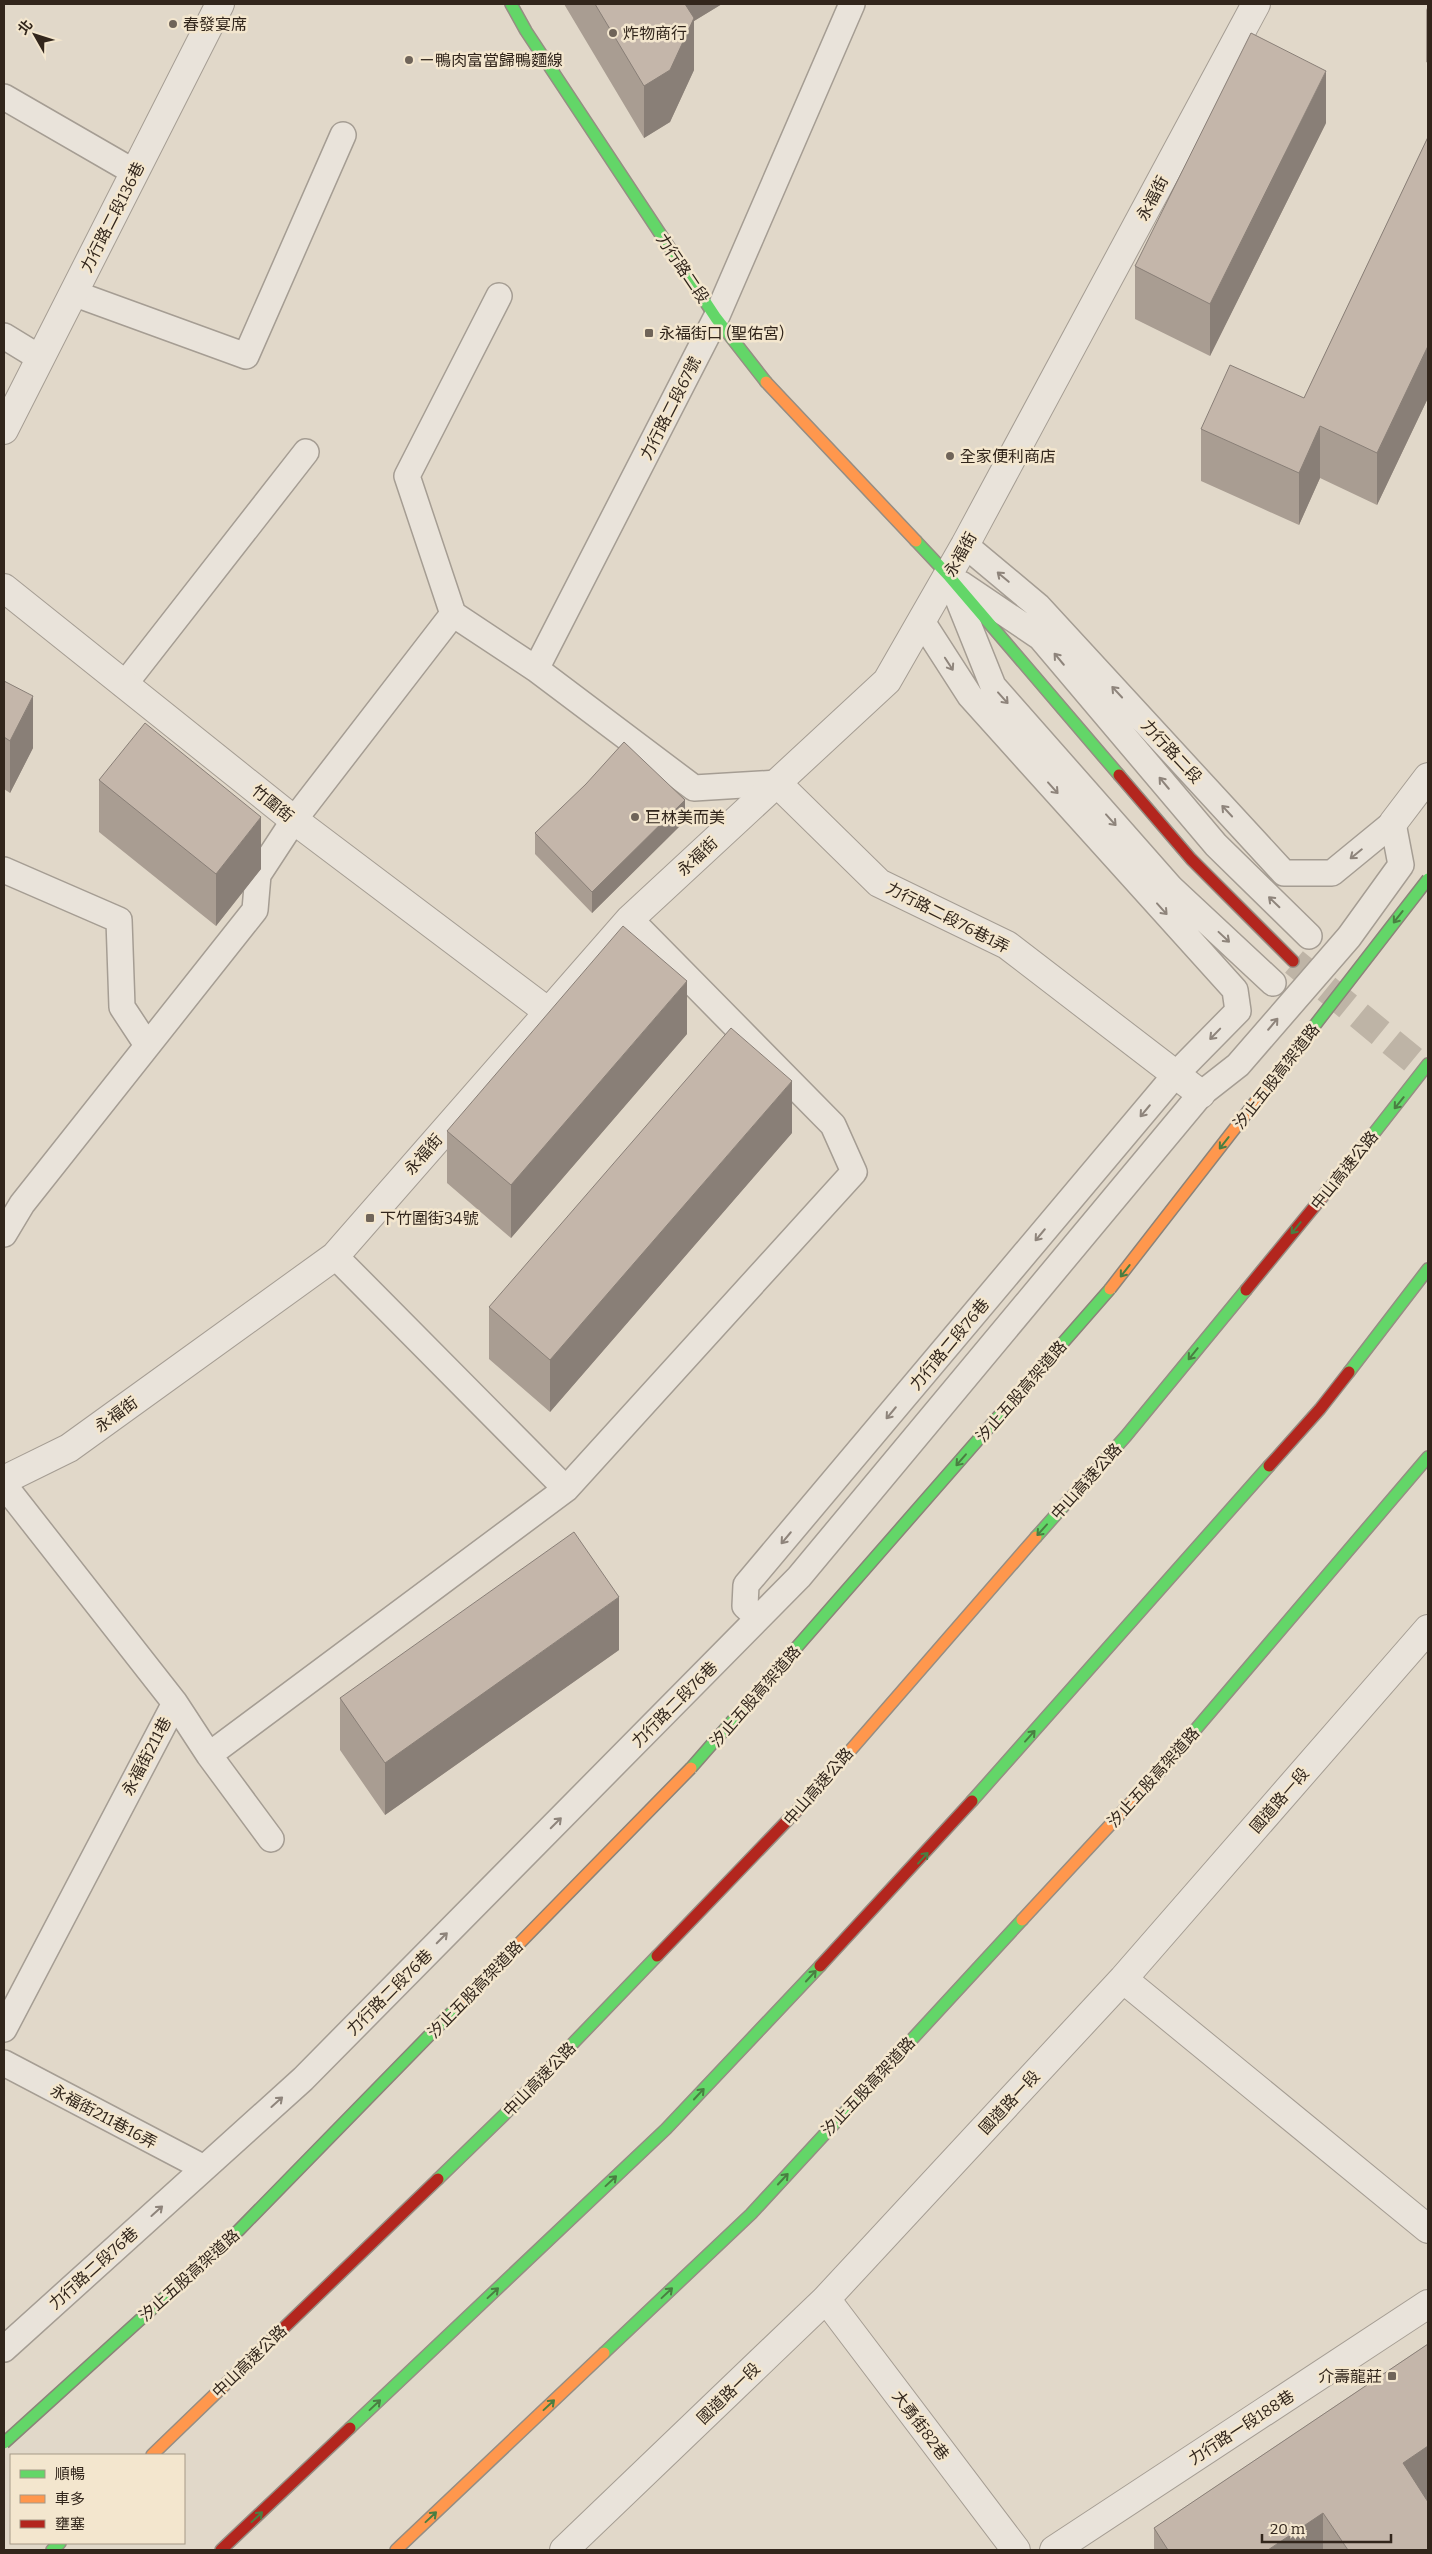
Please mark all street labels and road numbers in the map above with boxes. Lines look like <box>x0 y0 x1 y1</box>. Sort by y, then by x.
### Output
street label: 力行路二段136巷 <box>77 159 148 275</box>
street label: 永福街 <box>1133 173 1172 224</box>
street label: 力行路二段 <box>652 230 713 307</box>
street label: 力行路二段67號 <box>636 353 705 463</box>
street label: 永福街 <box>940 529 980 580</box>
street label: 力行路二段 <box>1137 716 1206 787</box>
street label: 竹圍街 <box>248 781 297 826</box>
street label: 永福街 <box>673 833 721 880</box>
street label: 力行路二段76巷1弄 <box>883 878 1013 957</box>
street label: 汐止五股高架道路 <box>1230 1020 1323 1133</box>
street label: 中山高速公路 <box>1307 1127 1382 1214</box>
street label: 永福街 <box>400 1130 446 1179</box>
street label: 力行路二段76巷 <box>906 1295 993 1394</box>
street label: 汐止五股高架道路 <box>972 1337 1071 1446</box>
street label: 永福街 <box>91 1393 141 1436</box>
street label: 中山高速公路 <box>1047 1439 1126 1523</box>
street label: 汐止五股高架道路 <box>706 1642 805 1751</box>
street label: 力行路二段76巷 <box>628 1658 721 1751</box>
street label: 永福街211巷 <box>118 1714 175 1799</box>
street label: 汐止五股高架道路 <box>1103 1723 1203 1831</box>
street label: 中山高速公路 <box>780 1744 857 1829</box>
street label: 國道路一段 <box>1246 1764 1313 1837</box>
street label: 汐止五股高架道路 <box>424 1937 527 2042</box>
street label: 力行路二段76巷 <box>343 1946 436 2039</box>
street label: 汐止五股高架道路 <box>818 2033 919 2140</box>
street label: 中山高速公路 <box>499 2038 580 2120</box>
street label: 國道路一段 <box>975 2067 1044 2138</box>
street label: 永福街211巷16弄 <box>47 2080 160 2152</box>
street label: 力行路二段76巷 <box>45 2223 142 2313</box>
street label: 汐止五股高架道路 <box>135 2225 243 2325</box>
street label: 中山高速公路 <box>208 2321 290 2402</box>
street label: 國道路一段 <box>693 2359 764 2428</box>
street label: 力行路一段188巷 <box>1185 2386 1297 2469</box>
street label: 大勇街82巷 <box>888 2387 953 2464</box>

